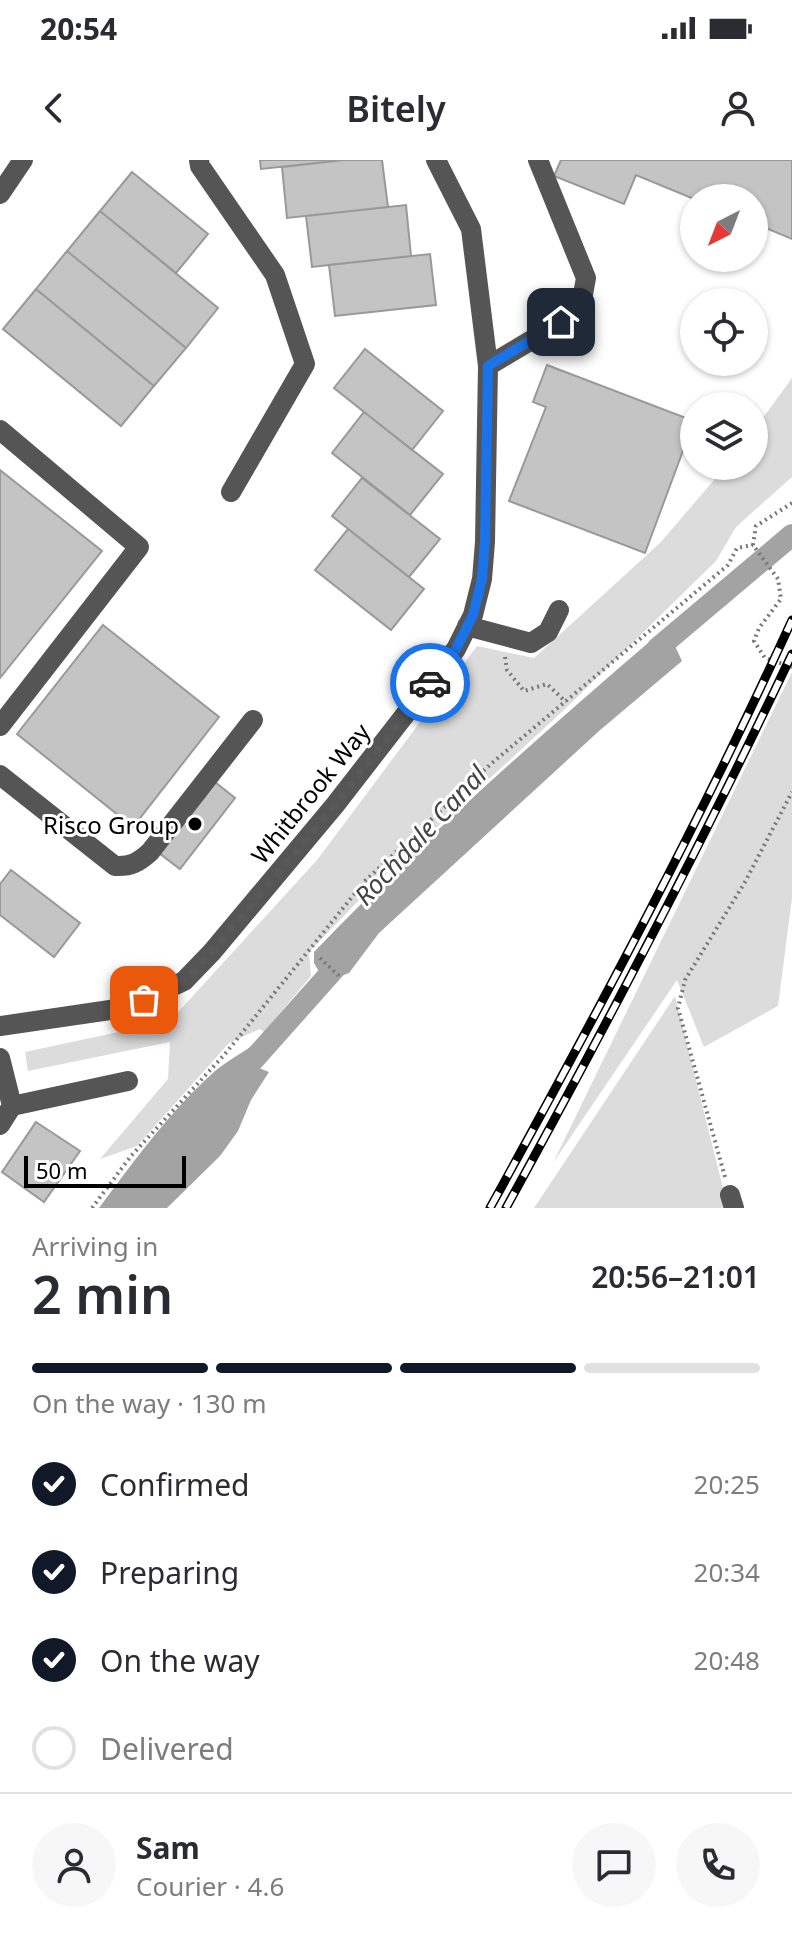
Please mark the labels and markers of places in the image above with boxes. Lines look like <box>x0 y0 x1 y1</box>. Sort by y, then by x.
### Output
pin <box>527 288 595 356</box>
place label: Risco Group <box>43 808 179 841</box>
marker: Risco Group <box>186 815 204 833</box>
pin <box>110 966 178 1034</box>

